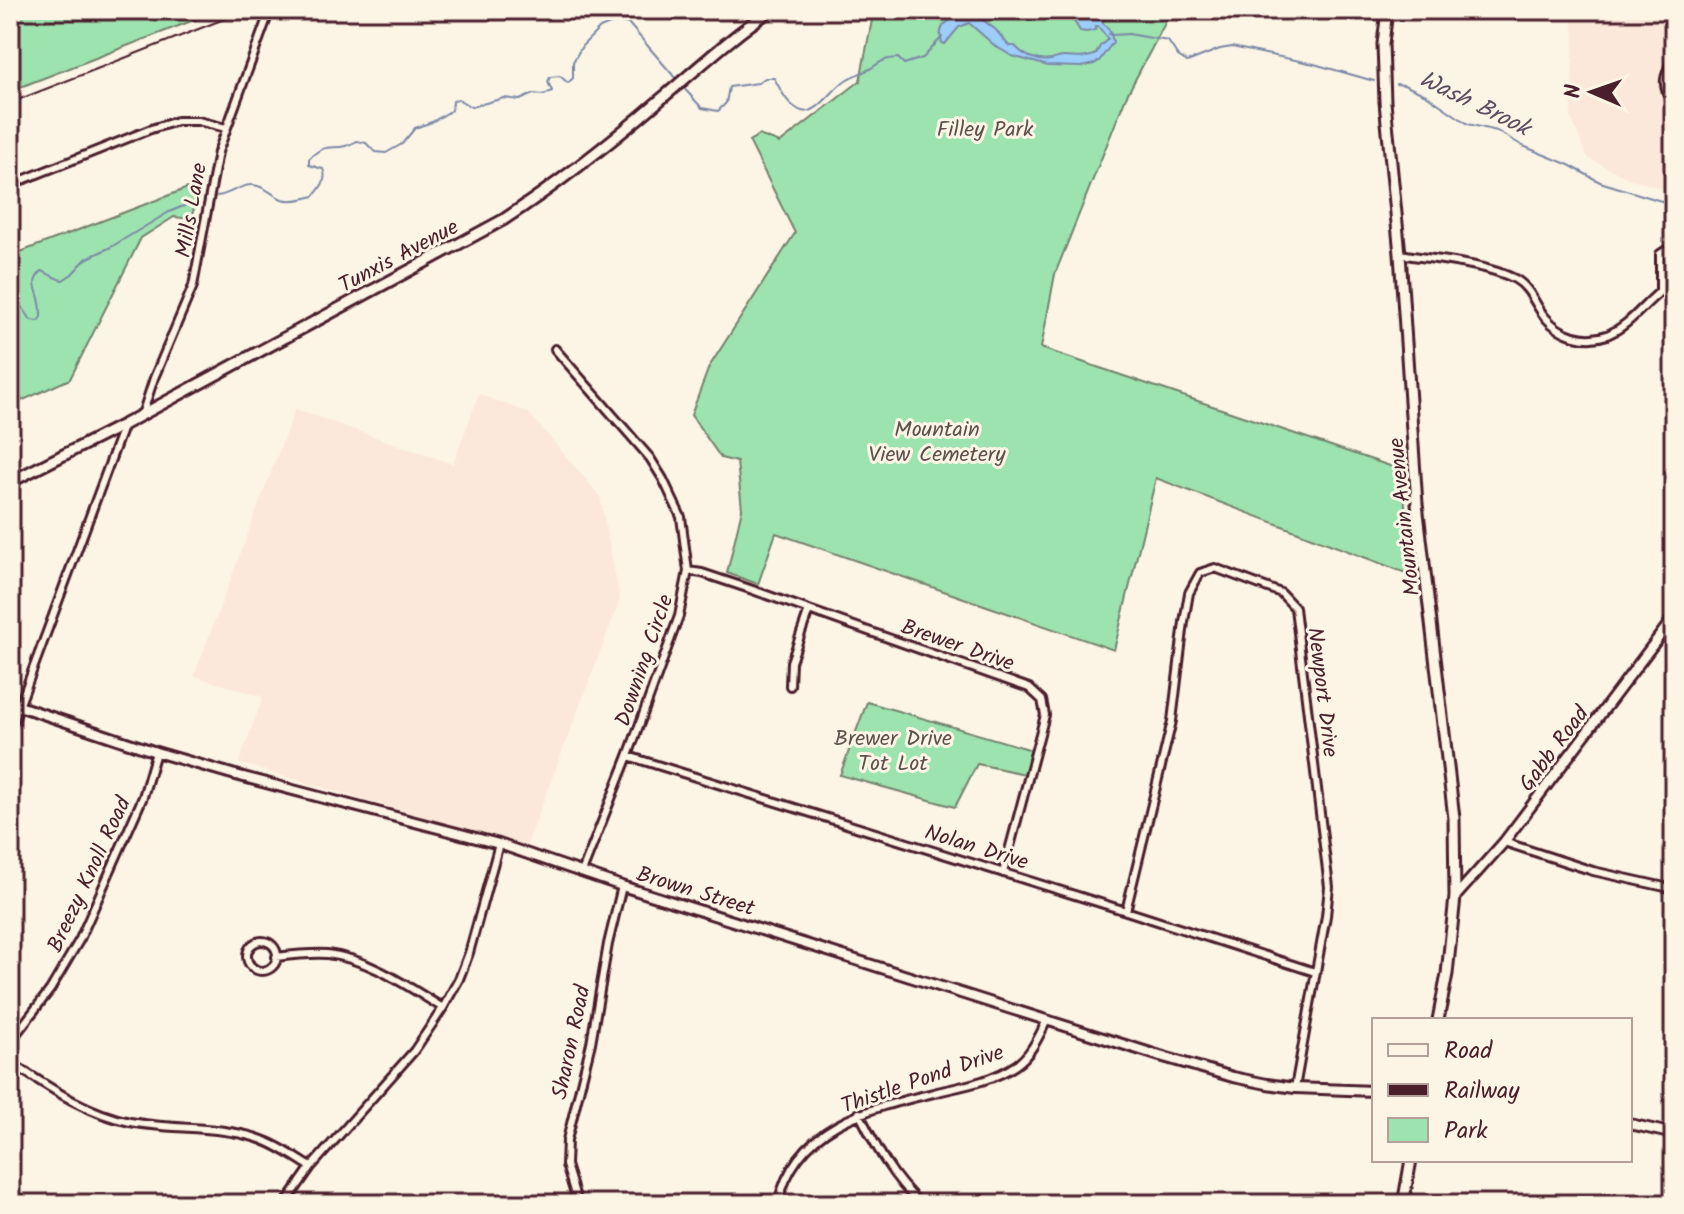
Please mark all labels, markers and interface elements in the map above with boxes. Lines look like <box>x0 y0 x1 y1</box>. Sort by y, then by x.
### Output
north arrow <box>1552 52 1632 132</box>
water label: Wash Brook <box>1412 61 1540 150</box>
text: N <box>1557 84 1592 99</box>
park label: Filley Park <box>937 113 1034 148</box>
street label: Mills Lane <box>167 160 218 261</box>
street label: Tunxis Avenue <box>333 211 466 304</box>
park label: Mountain View Cemetery <box>869 413 1006 473</box>
street label: Mountain Avenue <box>1380 436 1431 598</box>
street label: Downing Circle <box>606 590 684 732</box>
street label: Brewer Drive <box>896 611 1019 682</box>
street label: Newport Drive <box>1296 625 1347 759</box>
street label: Gabb Road <box>1511 698 1600 800</box>
park label: Brewer Drive Tot Lot <box>834 722 952 782</box>
street label: Breezy Knoll Road <box>39 790 142 959</box>
street label: Nolan Drive <box>920 816 1033 881</box>
street label: Brown Street <box>632 858 759 927</box>
street label: Sharon Road <box>543 981 602 1103</box>
legend <box>1372 1018 1632 1162</box>
text: Road <box>1444 1032 1493 1071</box>
street label: Thistle Pond Drive <box>837 1036 1009 1125</box>
text: Railway <box>1444 1072 1520 1111</box>
text: Park <box>1444 1112 1488 1151</box>

